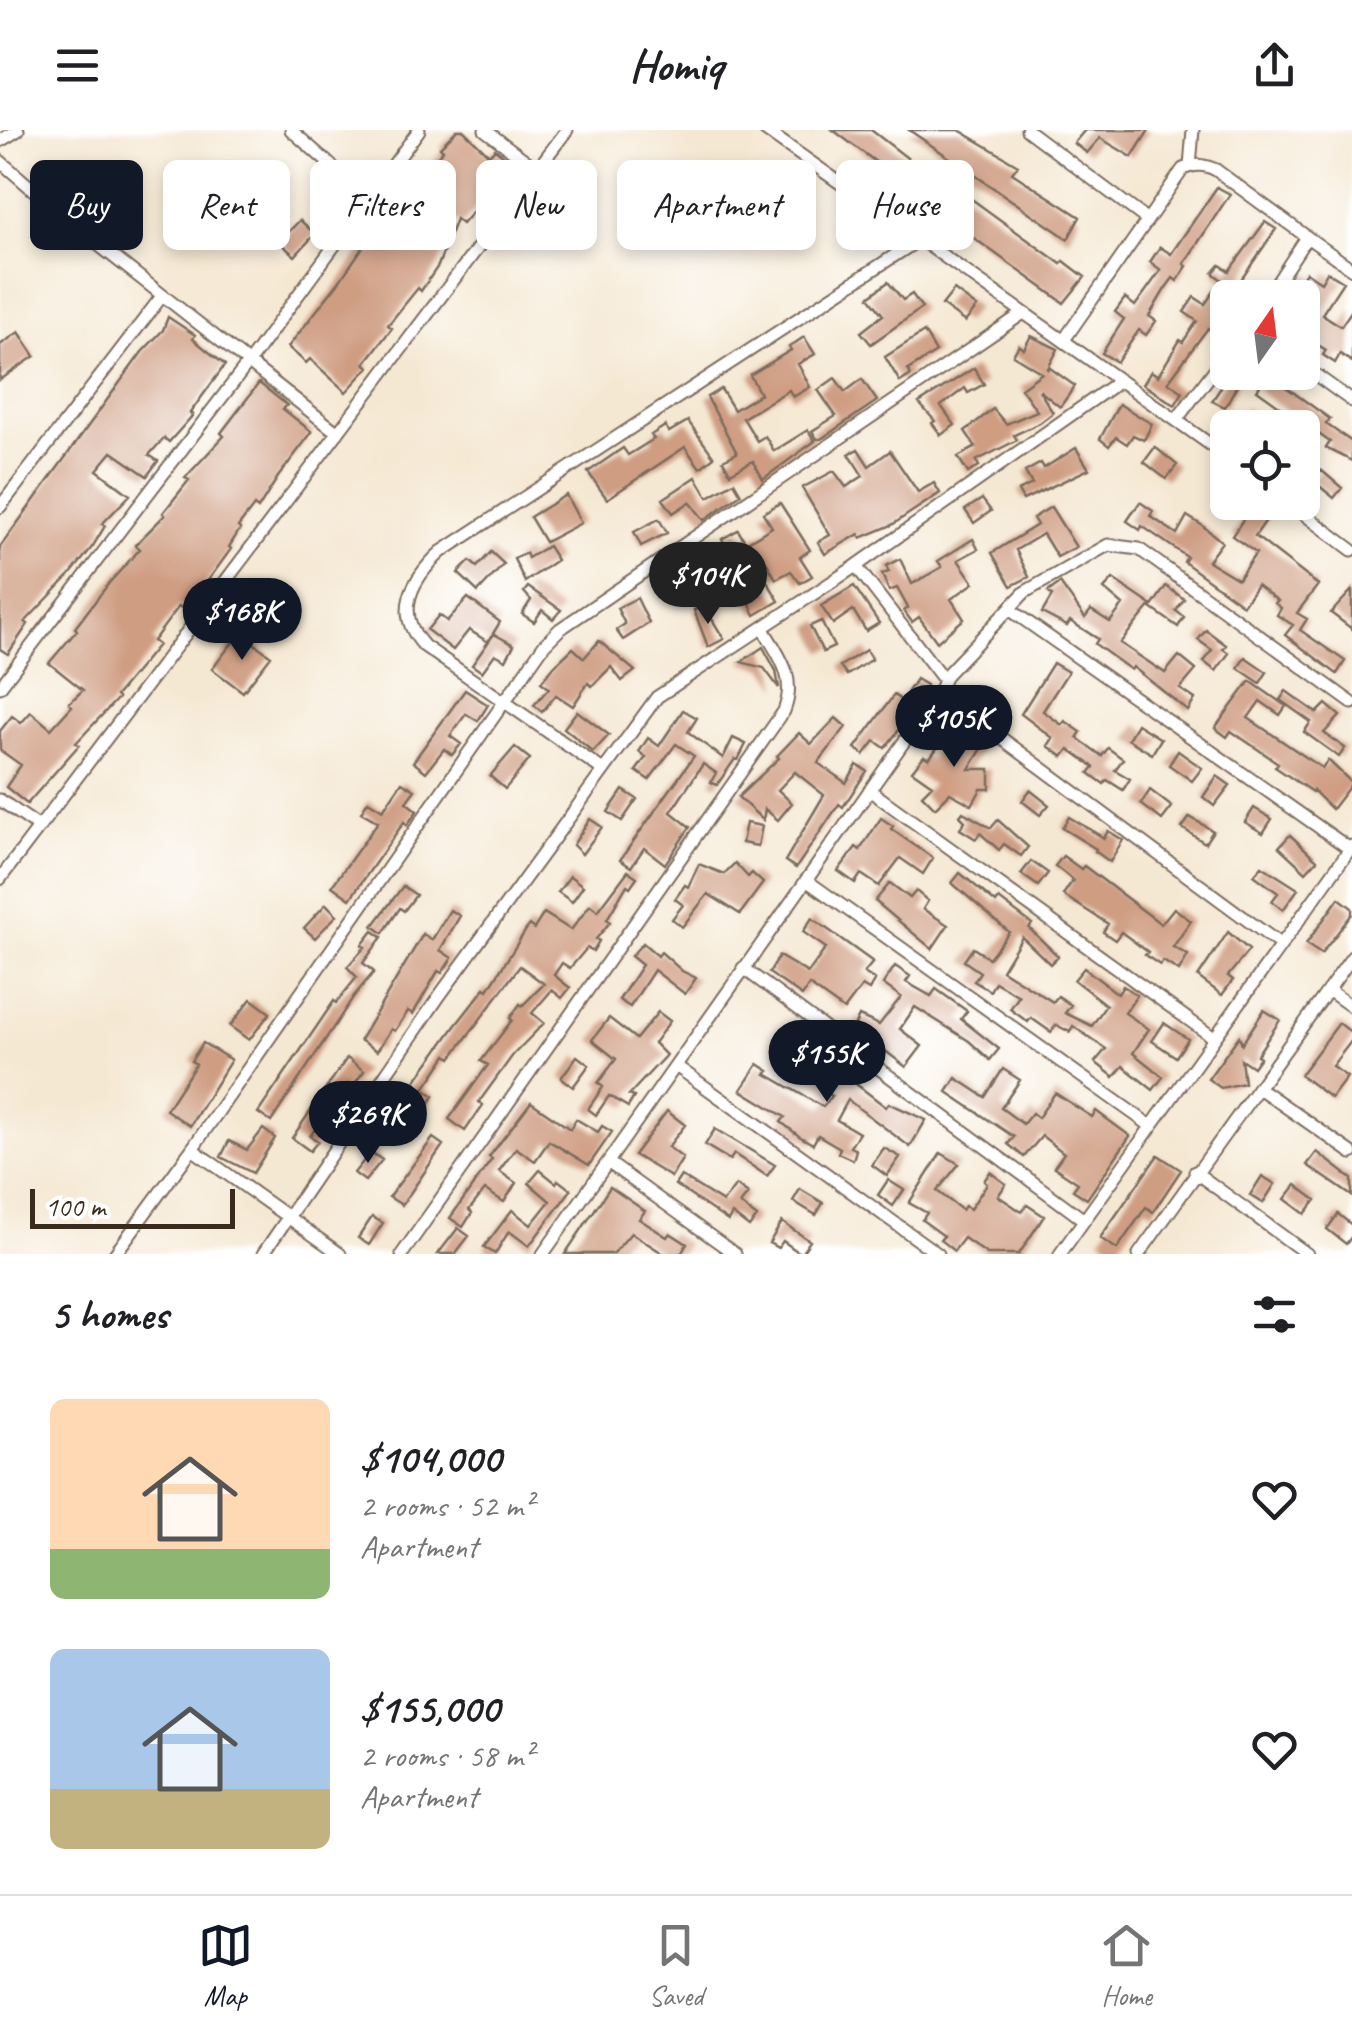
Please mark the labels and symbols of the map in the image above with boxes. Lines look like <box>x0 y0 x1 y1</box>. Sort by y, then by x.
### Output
north arrow <box>1210 280 1320 390</box>
pin: $104K <box>638 542 778 627</box>
pin: $168K <box>172 578 312 663</box>
pin: $105K <box>884 685 1024 770</box>
pin: $155K <box>757 1020 897 1105</box>
pin: $269K <box>298 1081 438 1166</box>
scale bar <box>30 1184 235 1228</box>

